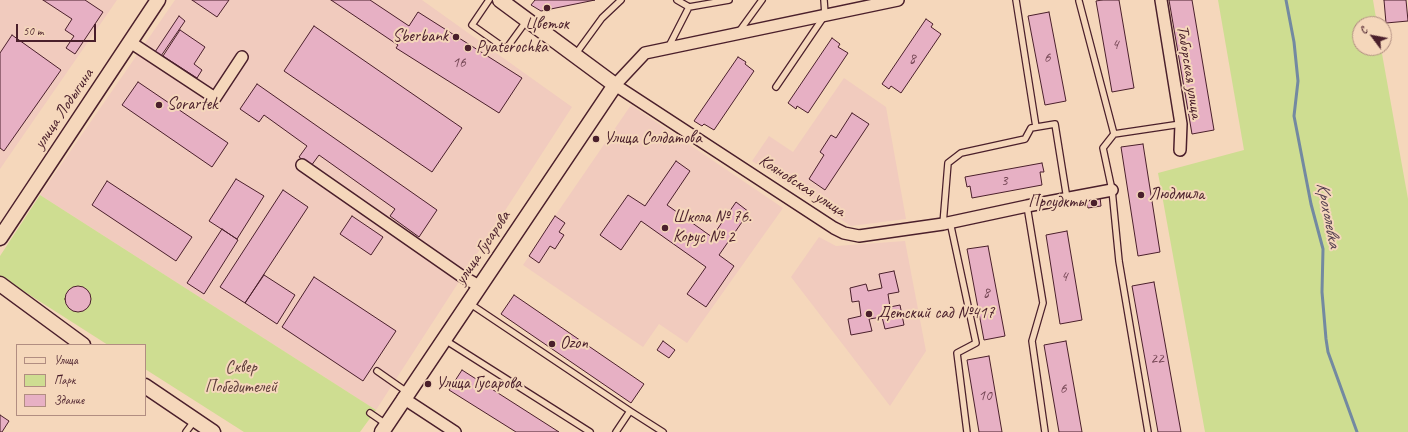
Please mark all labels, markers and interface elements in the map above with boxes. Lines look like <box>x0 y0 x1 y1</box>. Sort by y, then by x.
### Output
marker: Цветок <box>542 3 552 13</box>
place label: Цветок <box>525 15 569 35</box>
scale bar <box>18 16 98 42</box>
north arrow <box>1352 16 1392 56</box>
text: 50 m <box>23 23 43 39</box>
street label: Таборская улица <box>1172 24 1206 120</box>
text: С <box>1355 24 1370 36</box>
place label: Sberbank <box>392 27 448 47</box>
marker: Sberbank <box>451 32 461 42</box>
house number: 4 <box>1112 36 1118 54</box>
place label: Pyaterochka <box>476 38 548 58</box>
marker: Pyaterochka <box>463 43 473 53</box>
house number: 6 <box>1044 49 1050 67</box>
house number: 8 <box>909 50 915 68</box>
house number: 16 <box>452 54 466 72</box>
street label: улица Лодыгина <box>30 65 98 153</box>
place label: Sorartek <box>167 95 218 115</box>
marker: Sorartek <box>154 100 164 110</box>
place label: Улица Солдатова <box>604 129 702 149</box>
marker: Улица Солдатова <box>591 134 601 144</box>
street label: Кояновская улица <box>755 151 849 221</box>
house number: 3 <box>1001 172 1007 190</box>
water label: Крохолевка <box>1311 181 1345 249</box>
place label: Людмила <box>1149 185 1204 205</box>
marker: Людмила <box>1136 190 1146 200</box>
place label: Проудкты <box>1028 193 1086 213</box>
marker: Проудкты <box>1089 198 1099 208</box>
street label: улица Гусарова <box>451 207 515 289</box>
place label: Школа № 76. Корус № 2 <box>673 208 751 248</box>
marker: Школа № 76. Корус № 2 <box>660 223 670 233</box>
house number: 4 <box>1061 268 1067 286</box>
house number: 8 <box>983 284 989 302</box>
place label: Детский сад №417 <box>877 304 994 324</box>
marker: Детский сад №417 <box>864 309 874 319</box>
place label: Ozon <box>560 334 588 354</box>
marker: Ozon <box>547 339 557 349</box>
legend <box>16 344 146 416</box>
house number: 22 <box>1150 350 1164 368</box>
text: Улица <box>54 352 78 368</box>
park label: Сквер Победителей <box>205 358 277 398</box>
text: Парк <box>54 372 75 388</box>
place label: Улица Гусарова <box>436 374 522 394</box>
marker: Улица Гусарова <box>423 379 433 389</box>
house number: 6 <box>1060 380 1066 398</box>
house number: 10 <box>978 387 992 405</box>
text: Здание <box>54 392 84 408</box>

